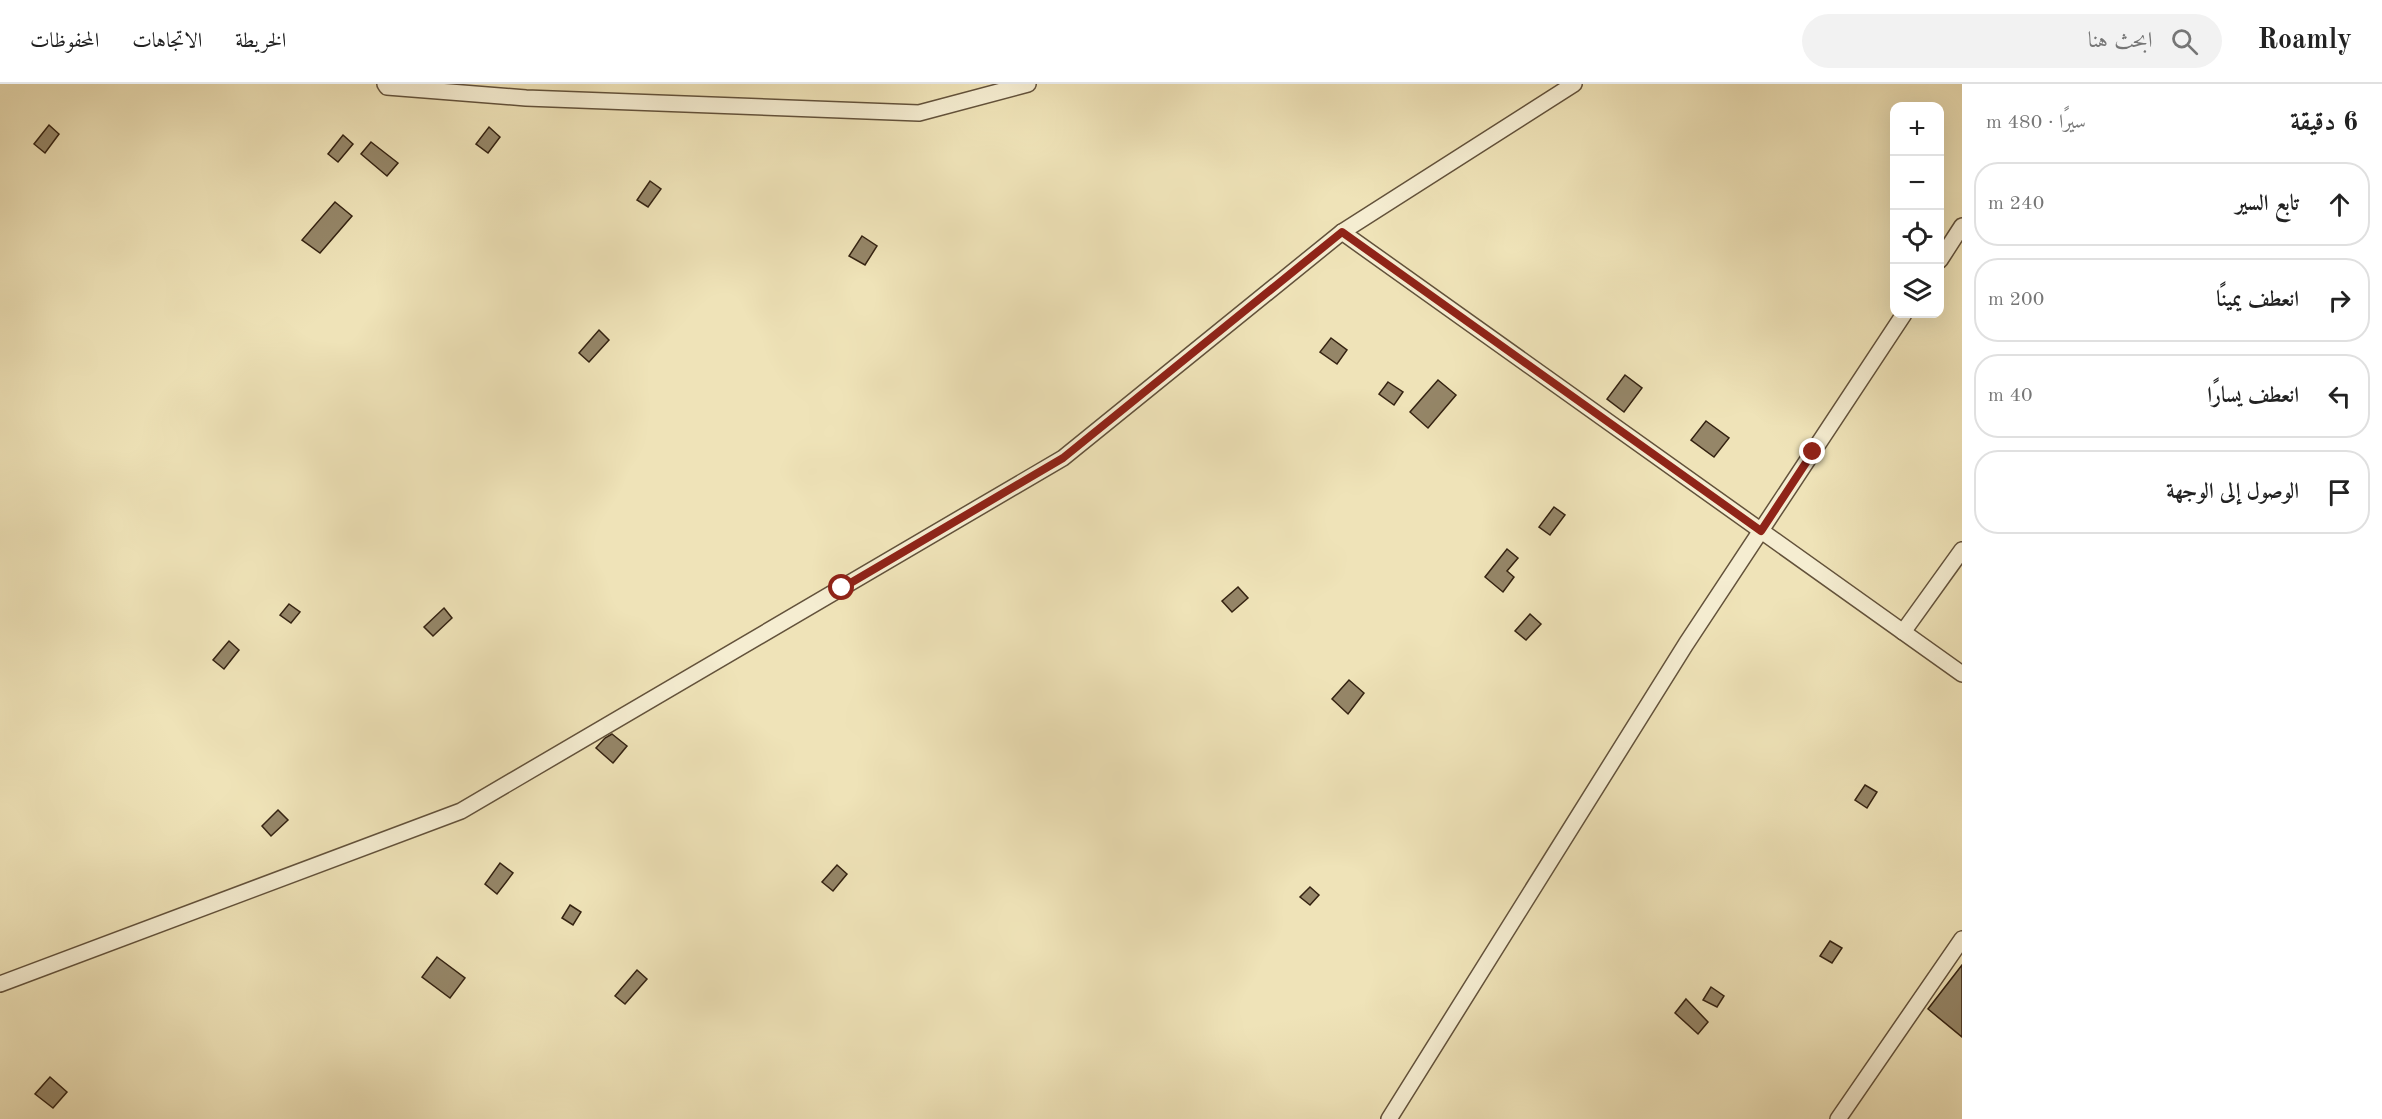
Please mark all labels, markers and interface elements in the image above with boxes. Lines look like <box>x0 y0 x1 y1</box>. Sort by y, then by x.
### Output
search box <box>1802 14 2222 68</box>
icon: search <box>2168 25 2201 58</box>
text: Roamly <box>2258 27 2352 55</box>
text: ابحث هنا <box>2088 30 2153 52</box>
text: المحفوظات <box>30 31 99 52</box>
text: الاتجاهات <box>132 31 202 52</box>
text: الخريطة <box>235 31 286 52</box>
map controls <box>1890 102 1944 318</box>
button: + <box>1890 102 1944 156</box>
text: 6 دقيقة <box>2290 110 2358 136</box>
text: سيرًا · 480 m <box>1986 113 2086 133</box>
button: − <box>1890 156 1944 210</box>
icon: ahead <box>2323 188 2356 221</box>
text: تابع السير <box>2235 193 2299 215</box>
text: 240 m <box>1988 194 2044 214</box>
button: locate <box>1890 210 1944 264</box>
button: layers <box>1890 264 1944 318</box>
icon: right <box>2323 284 2356 317</box>
text: انعطف يمينًا <box>2216 289 2299 311</box>
text: 200 m <box>1988 290 2044 310</box>
icon: left <box>2323 380 2356 413</box>
text: انعطف يسارًا <box>2207 385 2299 407</box>
text: 40 m <box>1988 386 2033 406</box>
route end <box>1799 438 1825 464</box>
icon: arrive <box>2323 476 2356 509</box>
text: الوصول إلى الوجهة <box>2166 481 2299 503</box>
route start <box>828 574 854 600</box>

